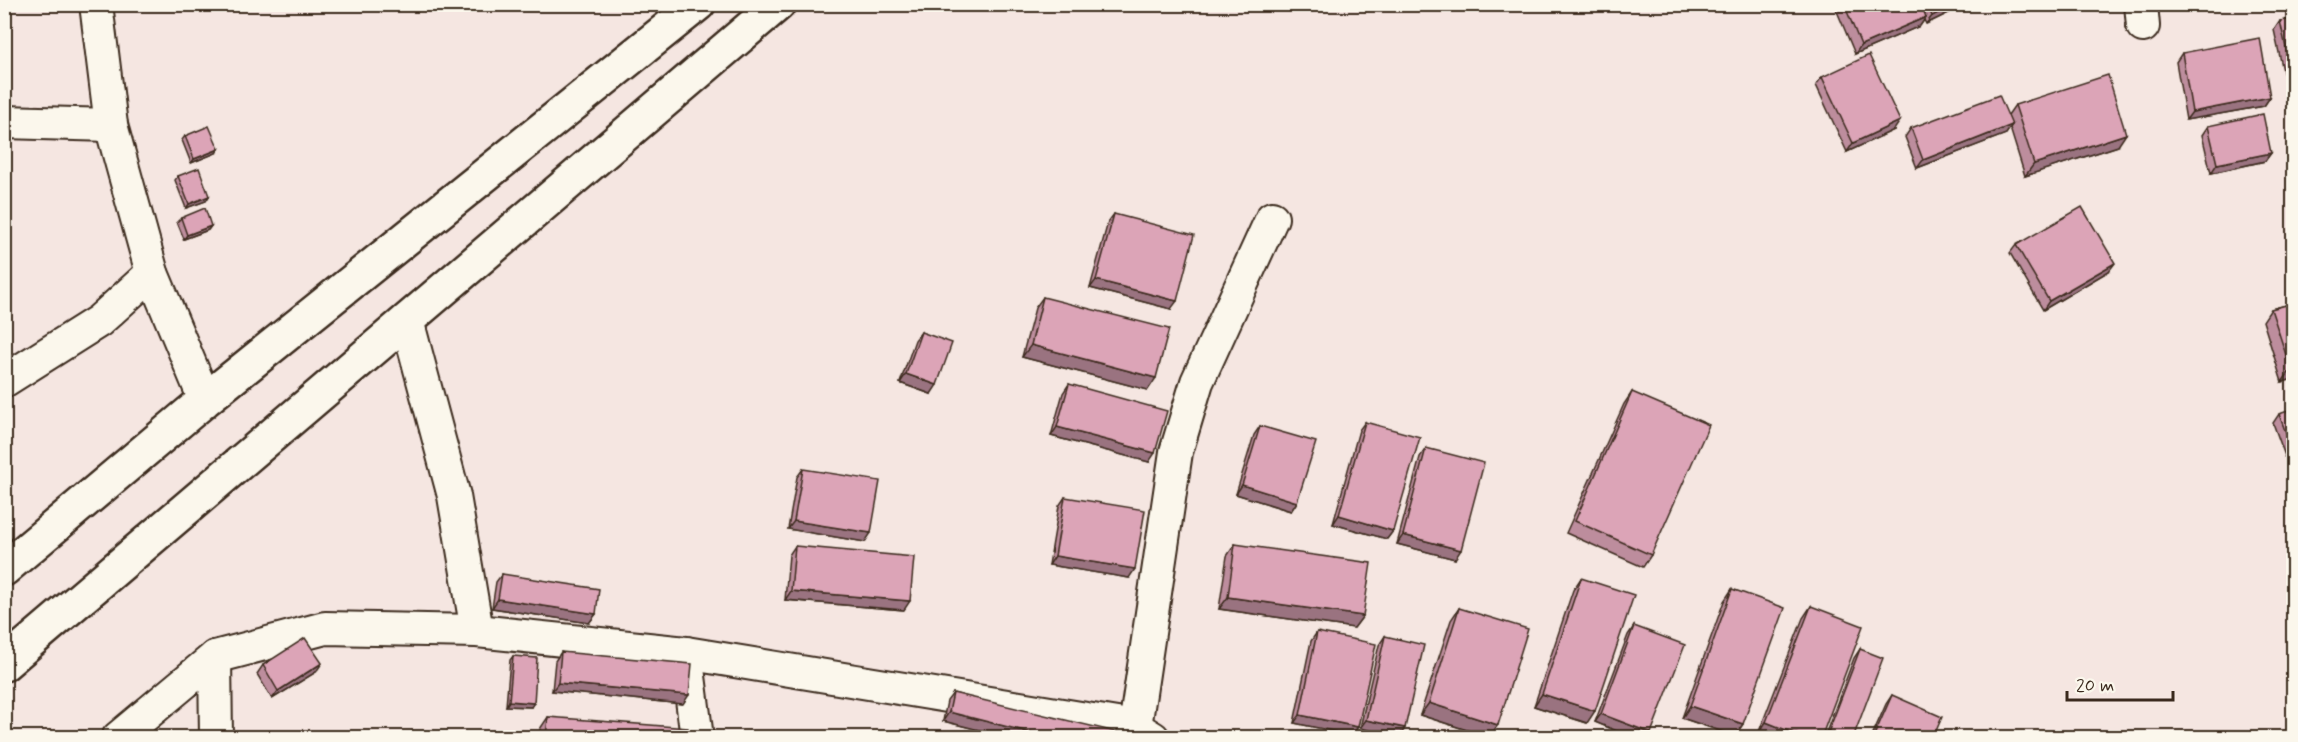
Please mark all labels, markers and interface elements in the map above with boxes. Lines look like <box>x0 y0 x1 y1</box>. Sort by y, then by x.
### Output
scale bar <box>2067 664 2174 702</box>
text: 20 m <box>2076 674 2114 698</box>

